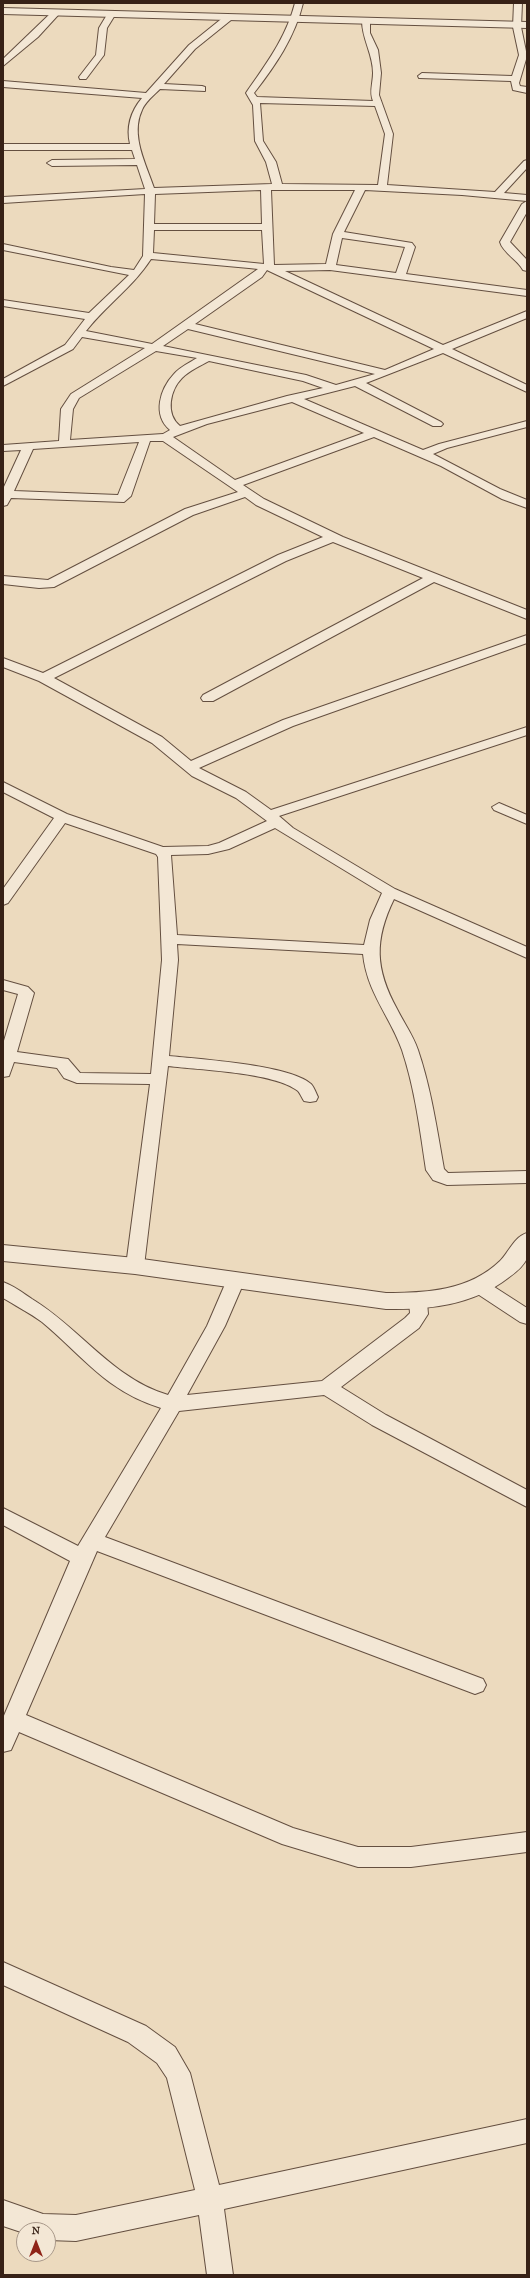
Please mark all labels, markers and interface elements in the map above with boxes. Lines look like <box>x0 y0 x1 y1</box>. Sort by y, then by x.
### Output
north arrow <box>16 2222 56 2262</box>
text: N <box>32 2224 40 2237</box>

